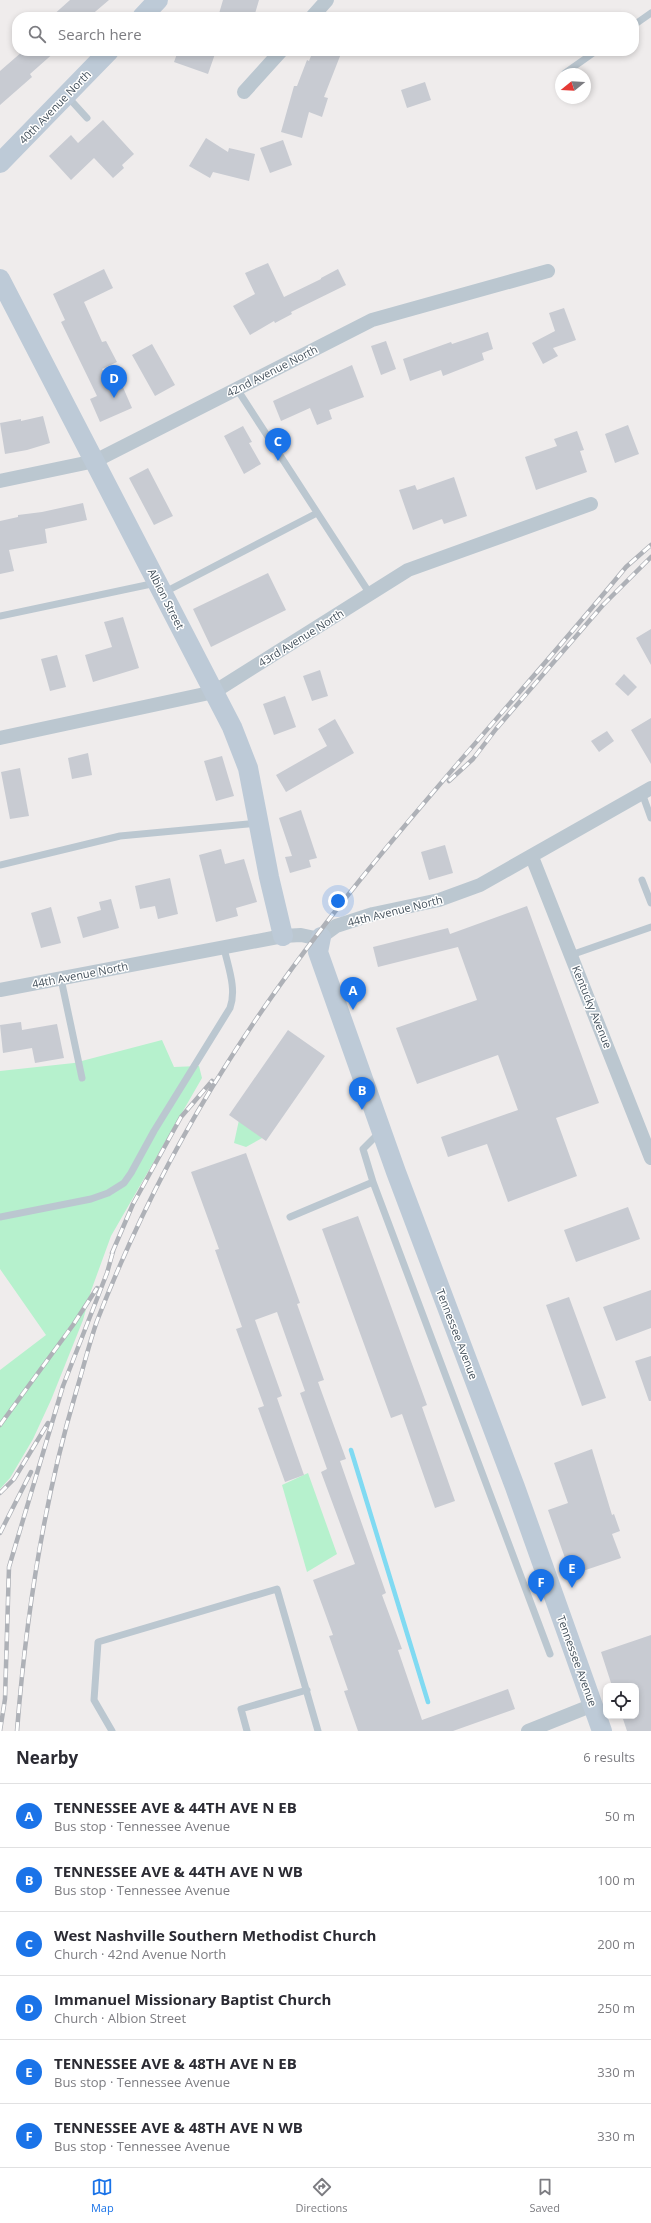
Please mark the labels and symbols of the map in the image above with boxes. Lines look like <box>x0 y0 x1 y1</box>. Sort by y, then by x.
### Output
street label: 40th Avenue North <box>15 66 94 147</box>
north arrow <box>555 68 591 104</box>
street label: 42nd Avenue North <box>224 341 320 400</box>
pin: D <box>101 365 127 398</box>
pin: C <box>265 428 291 461</box>
street label: Albion Street <box>145 566 188 632</box>
street label: 43rd Avenue North <box>255 605 346 670</box>
your location <box>328 891 348 911</box>
street label: 44th Avenue North <box>346 891 444 930</box>
street label: 44th Avenue North <box>31 958 129 991</box>
street label: Kentucky Avenue <box>569 963 616 1050</box>
pin: A <box>340 977 366 1010</box>
pin: B <box>349 1077 375 1110</box>
street label: Tennessee Avenue <box>433 1286 482 1381</box>
pin: E <box>559 1555 585 1588</box>
pin: F <box>528 1569 554 1602</box>
street label: Tennessee Avenue <box>554 1613 601 1708</box>

